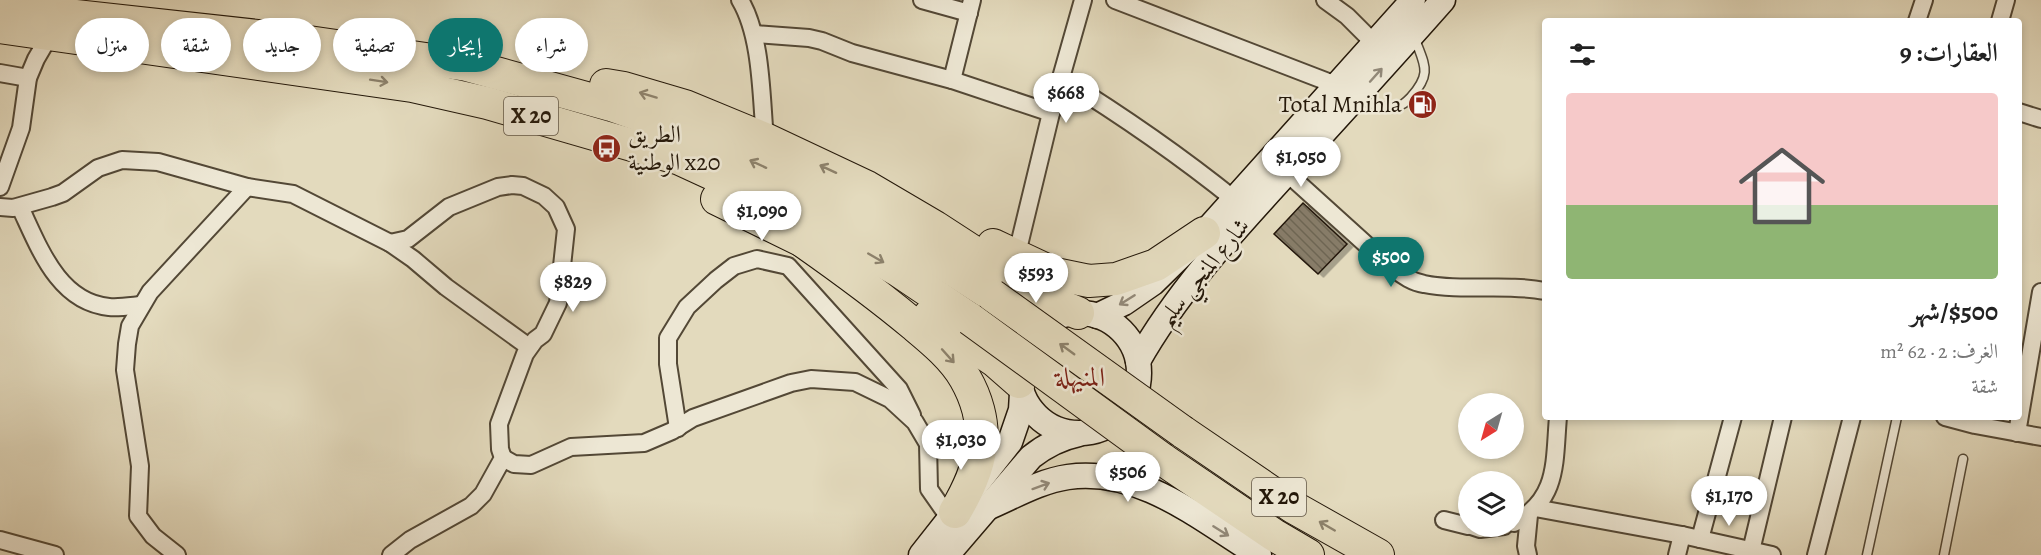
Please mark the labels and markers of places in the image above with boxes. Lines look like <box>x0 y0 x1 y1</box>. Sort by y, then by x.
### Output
pin: $668 <box>1030 73 1102 124</box>
place label: Total Mnihla <box>1279 88 1403 120</box>
fuel station icon: Total Mnihla <box>1407 88 1439 120</box>
place label: الطريق الوطنية x20 <box>628 118 720 178</box>
bus stop icon: الطريق الوطنية x20 <box>591 132 623 164</box>
pin: $1,050 <box>1252 137 1350 188</box>
pin: $1,090 <box>713 191 811 242</box>
pin: $500 <box>1355 237 1427 288</box>
pin: $593 <box>1000 253 1072 304</box>
pin: $829 <box>537 262 609 313</box>
pin: $1,030 <box>912 420 1010 471</box>
pin: $506 <box>1092 452 1164 503</box>
pin: $1,170 <box>1680 476 1778 527</box>

